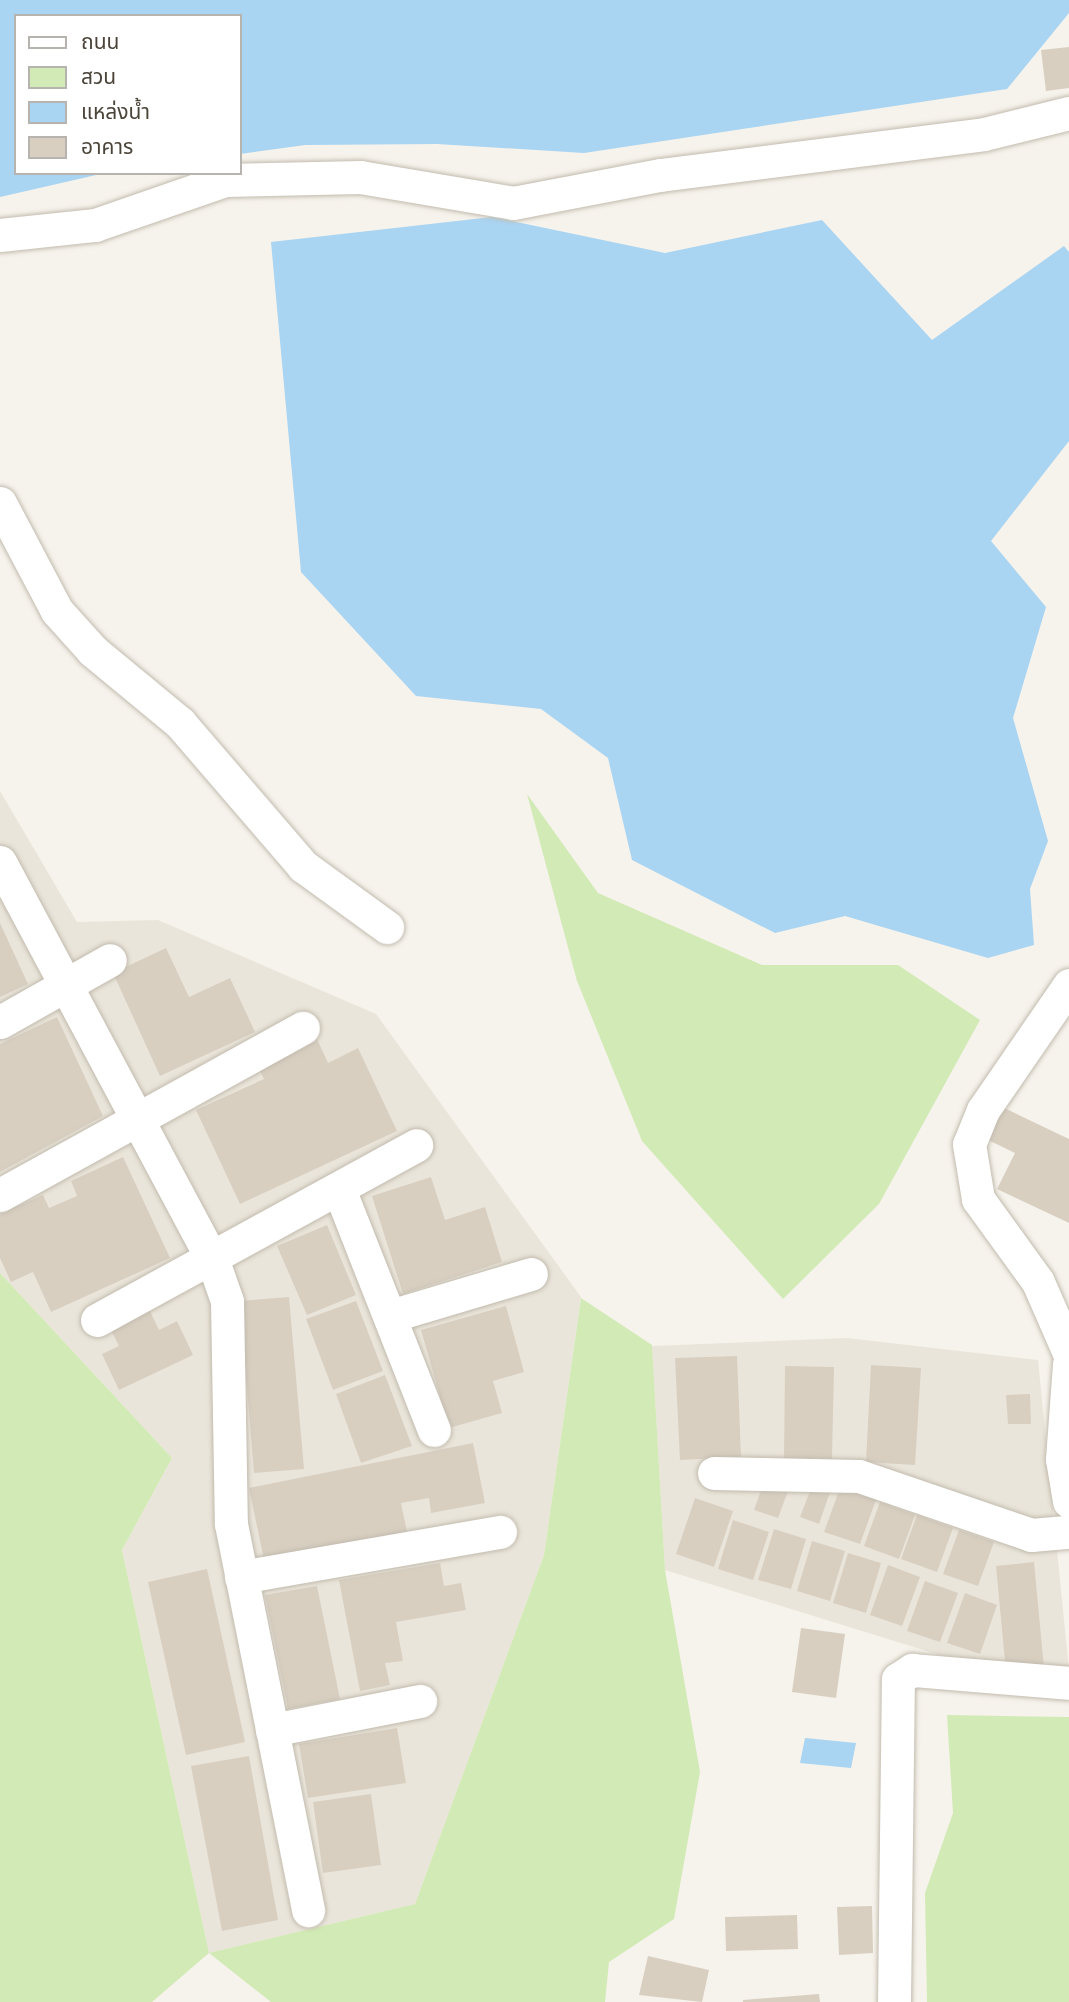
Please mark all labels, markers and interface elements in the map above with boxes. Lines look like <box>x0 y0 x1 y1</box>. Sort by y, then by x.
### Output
legend <box>14 14 242 175</box>
text: ถนน <box>81 28 119 53</box>
text: สวน <box>81 63 116 88</box>
text: แหล่งน้ำ <box>81 98 150 123</box>
text: อาคาร <box>81 133 133 158</box>

